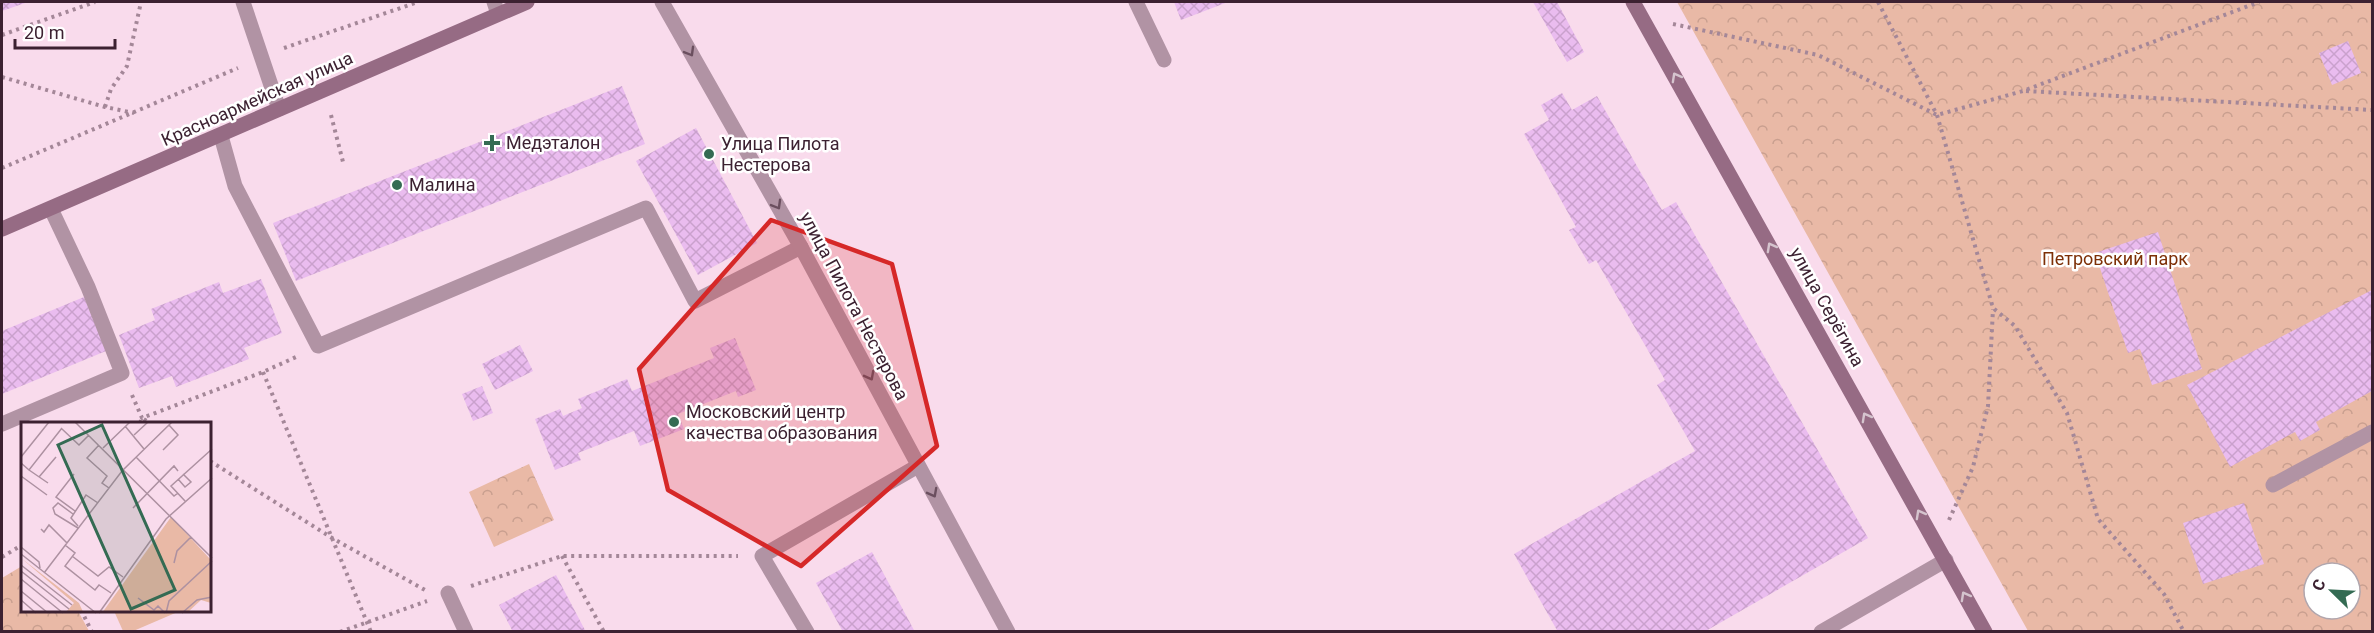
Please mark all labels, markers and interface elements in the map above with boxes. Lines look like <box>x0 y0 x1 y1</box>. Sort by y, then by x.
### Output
scale bar <box>15 12 116 50</box>
text: 20 m <box>24 22 64 43</box>
one-way arrow <box>683 46 695 57</box>
street label: Красноармейская улица <box>158 47 356 150</box>
one-way arrow <box>1671 73 1683 83</box>
place label: Медэталон <box>506 132 600 153</box>
place label: Улица Пилота Нестерова <box>721 133 839 175</box>
marker: Медэталон <box>483 134 501 152</box>
marker: Улица Пилота Нестерова <box>702 147 716 161</box>
place label: Малина <box>409 174 475 195</box>
marker: Малина <box>390 178 404 192</box>
one-way arrow <box>770 199 781 209</box>
street label: улица Пилота Нестерова <box>796 208 913 403</box>
one-way arrow <box>1767 243 1778 253</box>
street label: улица Серёгина <box>1786 244 1869 370</box>
park label: Петровский парк <box>2042 248 2188 269</box>
one-way arrow <box>863 370 874 380</box>
place label: Московский центр качества образования <box>686 401 878 443</box>
one-way arrow <box>1862 413 1873 423</box>
marker: Московский центр качества образования <box>667 415 681 429</box>
inset map <box>21 422 212 612</box>
one-way arrow <box>926 487 937 497</box>
one-way arrow <box>1916 510 1927 520</box>
north arrow <box>2302 561 2362 621</box>
text: С <box>2308 576 2330 594</box>
one-way arrow <box>1961 591 1972 602</box>

